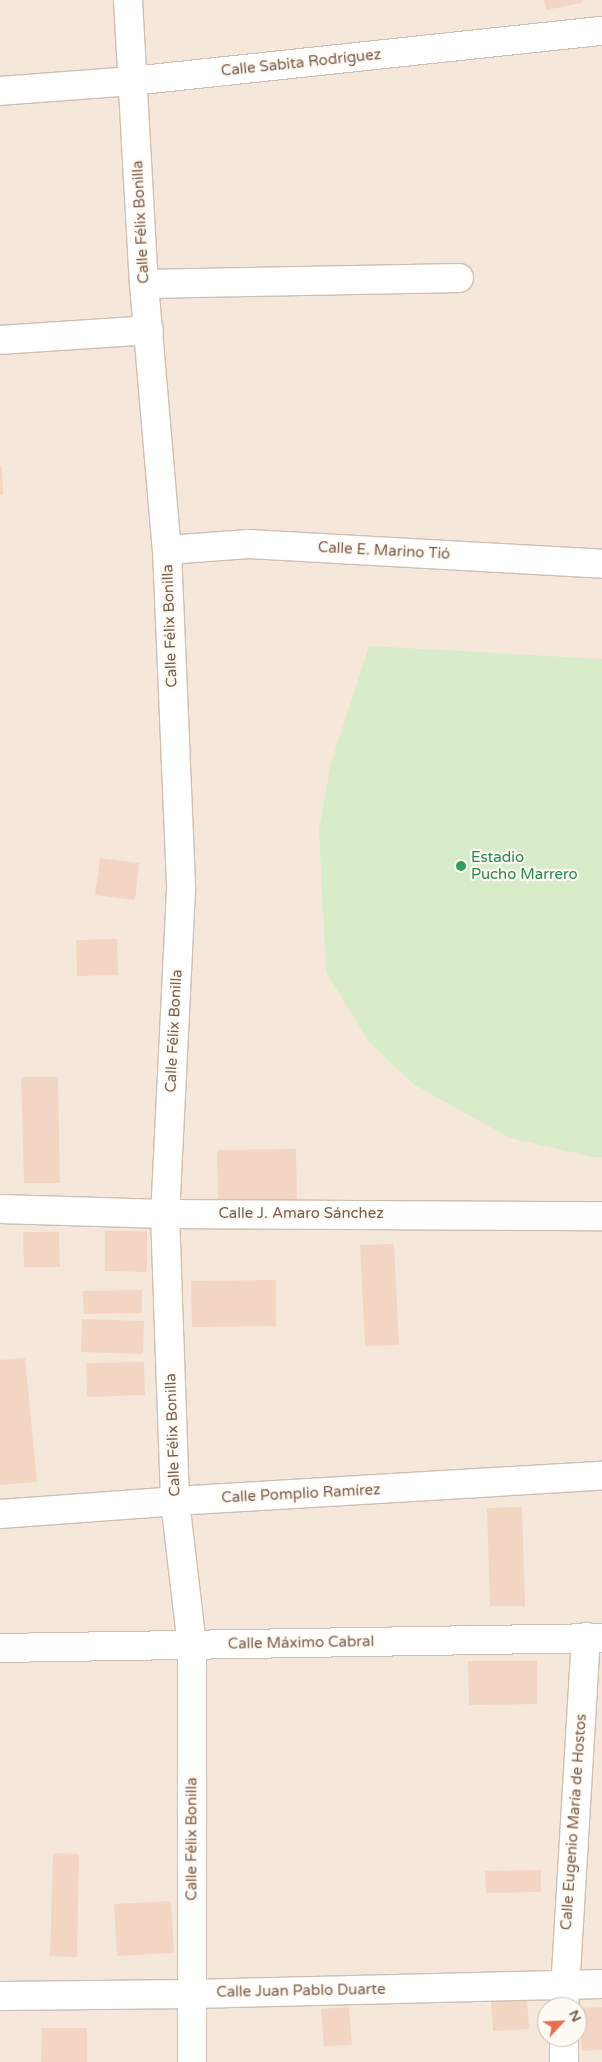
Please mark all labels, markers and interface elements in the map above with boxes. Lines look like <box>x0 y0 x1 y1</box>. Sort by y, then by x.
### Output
street label: Calle Sabita Rodríguez <box>220 46 382 80</box>
street label: Calle Félix Bonilla <box>129 160 153 284</box>
street label: Calle E. Marino Tió <box>317 539 451 563</box>
street label: Calle Félix Bonilla <box>159 564 181 688</box>
place label: Estadio Pucho Marrero <box>471 848 578 883</box>
marker: Estadio Pucho Marrero <box>455 860 467 872</box>
street label: Calle Félix Bonilla <box>162 969 186 1093</box>
street label: Calle J. Amaro Sánchez <box>218 1205 384 1223</box>
street label: Calle Félix Bonilla <box>162 1373 184 1497</box>
street label: Calle Pomplio Ramírez <box>221 1481 381 1507</box>
street label: Calle Máximo Cabral <box>228 1633 374 1653</box>
street label: Calle Eugenio María de Hostos <box>557 1713 591 1931</box>
street label: Calle Félix Bonilla <box>183 1777 201 1901</box>
street label: Calle Juan Pablo Duarte <box>216 1981 386 2001</box>
north arrow <box>537 1997 587 2047</box>
text: N <box>565 2007 585 2025</box>

